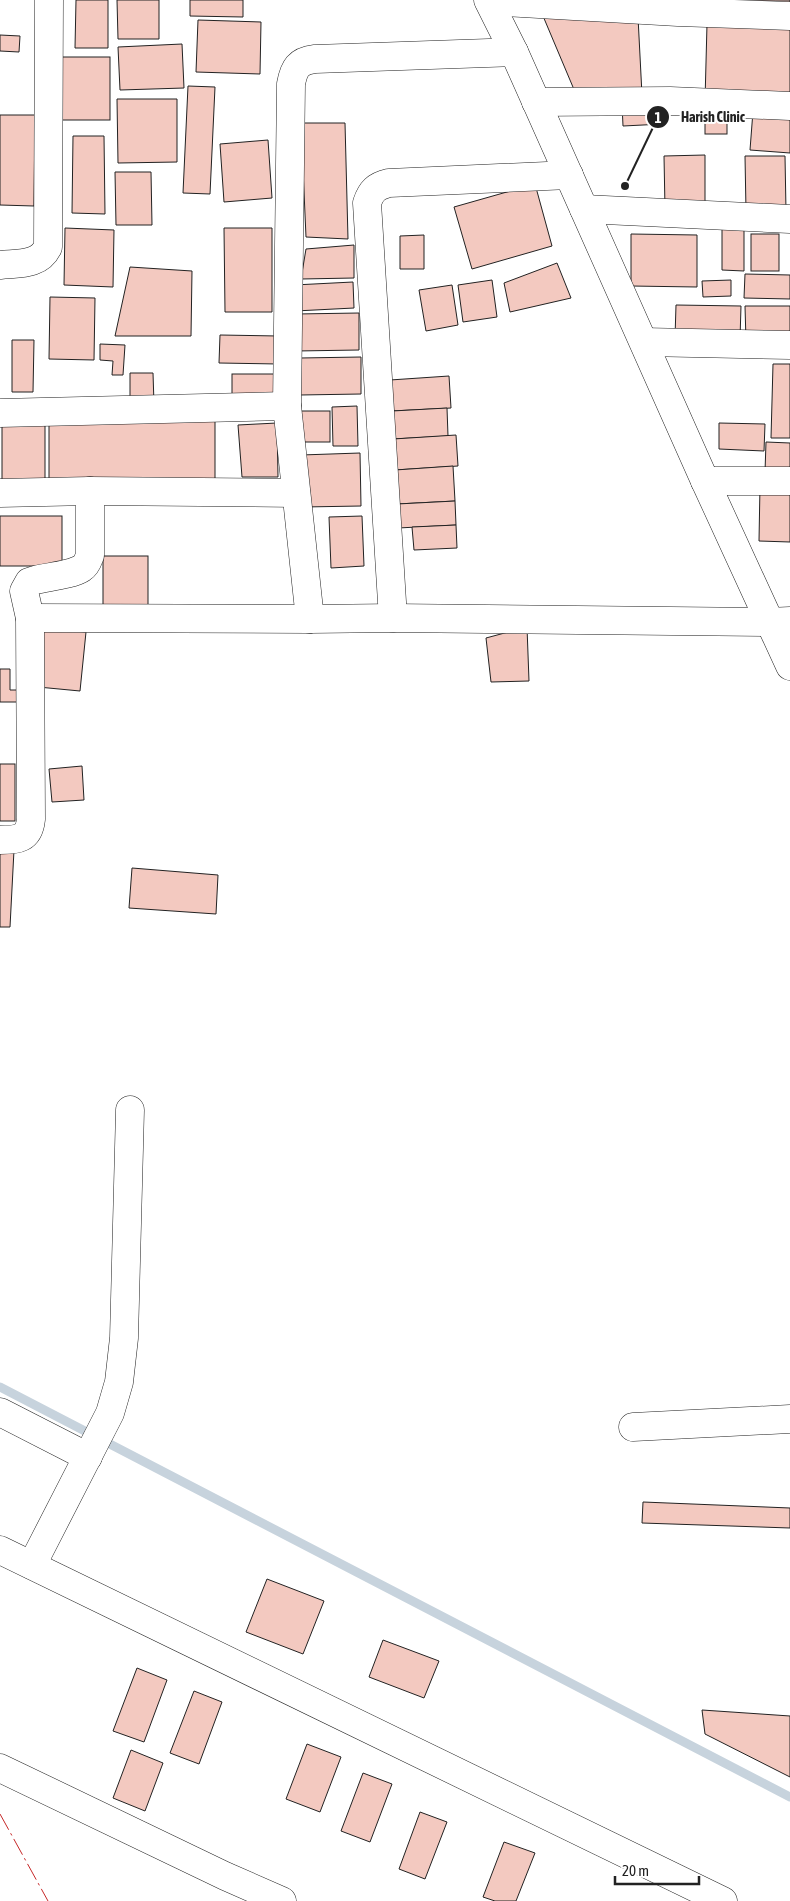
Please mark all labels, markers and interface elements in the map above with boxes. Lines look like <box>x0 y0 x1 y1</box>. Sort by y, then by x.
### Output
callout: Harish Clinic <box>646 103 755 132</box>
text: 1 <box>654 109 662 126</box>
text: Harish Clinic <box>681 109 746 125</box>
scale bar <box>615 1854 699 1886</box>
text: 20 m <box>622 1862 649 1879</box>

